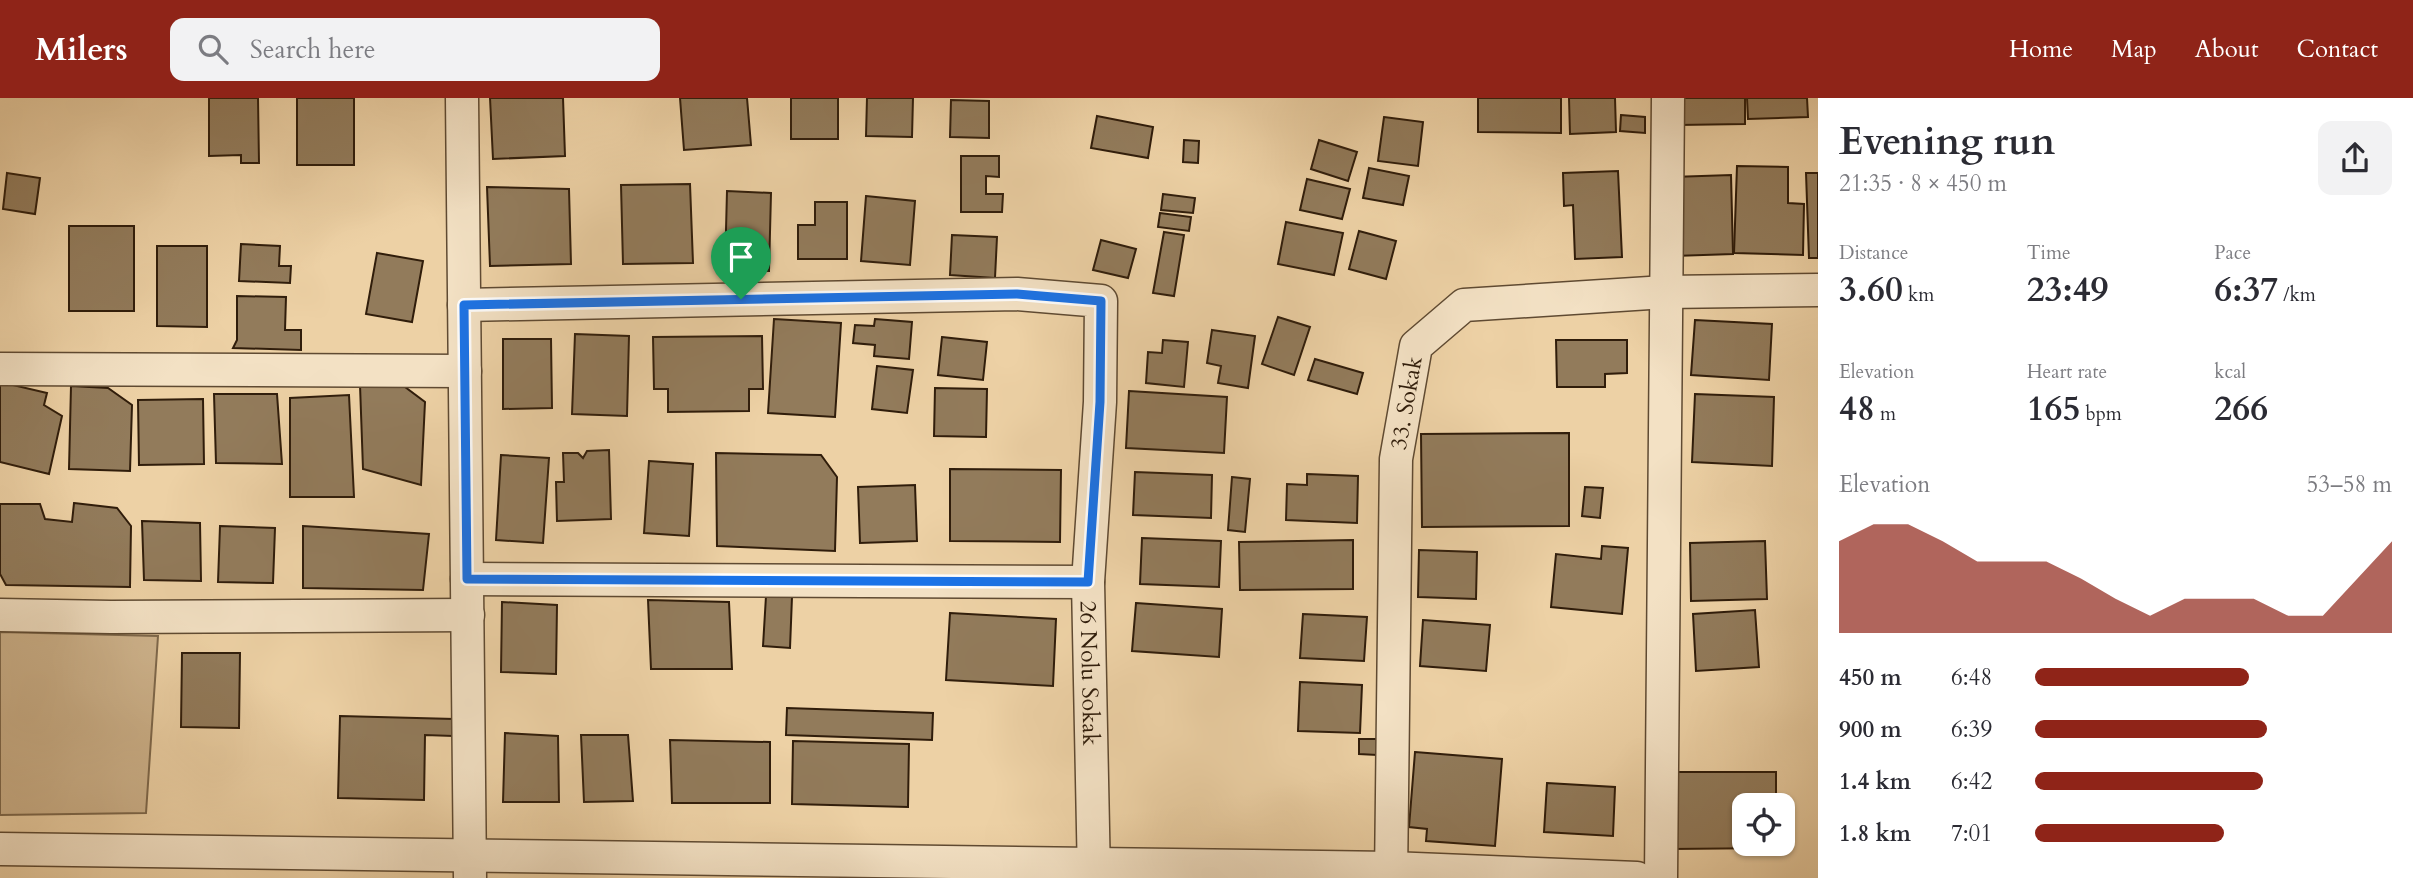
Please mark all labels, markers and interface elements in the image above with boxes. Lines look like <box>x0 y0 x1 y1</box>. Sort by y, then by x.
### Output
search box <box>170 18 660 81</box>
text: Milers <box>35 27 128 72</box>
icon: search <box>194 30 232 68</box>
text: Search here <box>250 32 376 67</box>
text: Home <box>2009 33 2073 66</box>
text: Map <box>2111 33 2157 66</box>
text: About <box>2195 33 2259 66</box>
text: Contact <box>2297 33 2378 66</box>
text: Evening run <box>1839 116 2055 168</box>
button: share <box>2318 121 2392 195</box>
text: 21:35 · 8 × 450 m <box>1839 168 2007 199</box>
pin <box>711 227 771 299</box>
icon: arrive <box>722 238 760 276</box>
text: Distance <box>1839 240 1908 266</box>
text: Time <box>2027 240 2071 266</box>
text: Pace <box>2214 240 2251 266</box>
text: 3.60 <box>1839 266 1903 314</box>
text: 23:49 <box>2027 266 2109 314</box>
text: 6:37 <box>2214 266 2278 314</box>
text: km <box>1903 282 1934 308</box>
text: /km <box>2278 282 2316 308</box>
street label: 33. Sokak <box>1383 353 1430 452</box>
text: Elevation <box>1839 359 1914 385</box>
text: Heart rate <box>2027 359 2107 385</box>
text: kcal <box>2214 359 2246 385</box>
text: 48 <box>1839 385 1875 433</box>
text: 165 <box>2027 385 2080 433</box>
text: 266 <box>2214 385 2268 433</box>
text: m <box>1875 401 1896 427</box>
text: bpm <box>2080 401 2122 427</box>
text: Elevation <box>1839 469 1930 500</box>
text: 53–58 m <box>2307 469 2392 500</box>
street label: 26 Nolu Sokak <box>1072 600 1106 747</box>
text: 450 m <box>1839 662 1902 693</box>
text: 6:48 <box>1951 662 1992 693</box>
text: 900 m <box>1839 714 1902 745</box>
text: 6:39 <box>1951 714 1992 745</box>
text: 1.4 km <box>1839 766 1911 797</box>
text: 6:42 <box>1951 766 1992 797</box>
map controls <box>1732 793 1795 856</box>
button: locate <box>1732 793 1795 856</box>
text: 1.8 km <box>1839 818 1911 849</box>
text: 7:01 <box>1951 818 1992 849</box>

